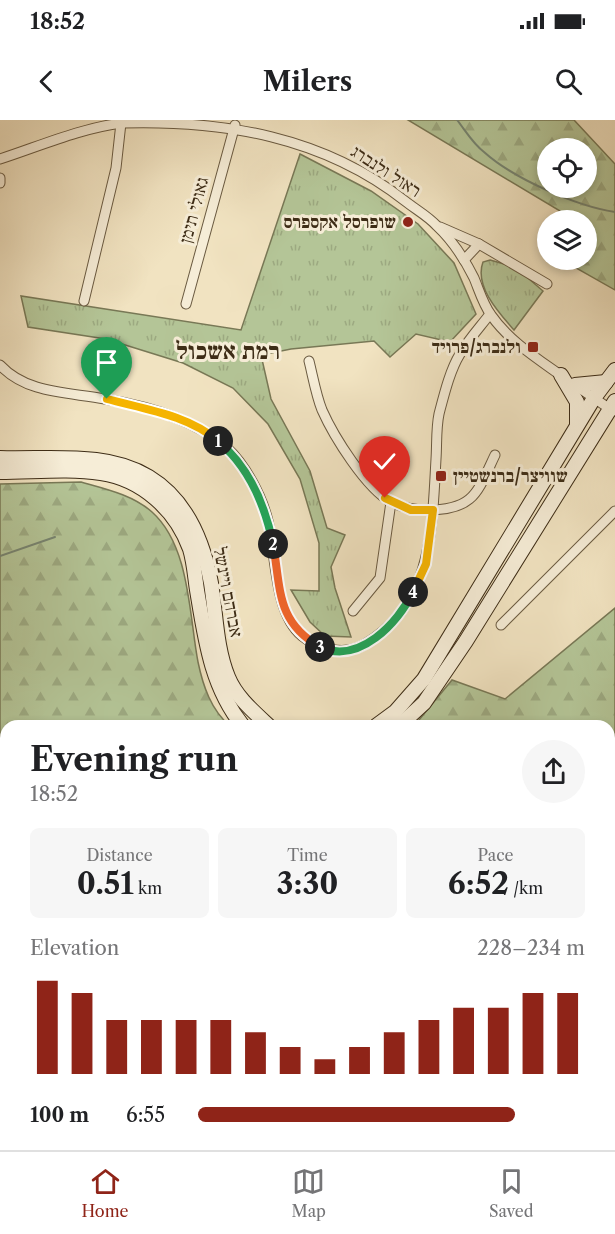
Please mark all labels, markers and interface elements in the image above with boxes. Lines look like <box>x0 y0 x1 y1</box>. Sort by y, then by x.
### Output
text: 18:52 <box>30 8 85 35</box>
icon: back <box>30 65 63 98</box>
text: Milers <box>263 65 352 98</box>
icon: search <box>552 65 585 98</box>
map controls <box>537 138 597 270</box>
button: locate <box>537 138 597 198</box>
street label: ראול ולנברג <box>347 140 425 202</box>
street label: גאולי תימן <box>175 174 213 246</box>
button: layers <box>537 210 597 270</box>
place label: שופרסל אקספרס <box>283 211 396 233</box>
marker: שופרסל אקספרס <box>401 215 415 229</box>
district label: רמת אשכול <box>176 336 280 365</box>
place label: ולנברג/פרויד <box>432 336 521 358</box>
pin <box>81 337 132 399</box>
marker: ולנברג/פרויד <box>526 340 540 354</box>
icon: arrive <box>90 346 123 379</box>
pin: 1 <box>203 426 233 456</box>
text: 1 <box>214 431 222 451</box>
pin <box>359 436 410 498</box>
icon: check <box>368 445 401 478</box>
place label: שוויצר/ברנשטיין <box>453 465 568 487</box>
marker: שוויצר/ברנשטיין <box>434 469 448 483</box>
pin: 2 <box>258 529 288 559</box>
text: 2 <box>268 534 278 554</box>
street label: אברהם ויינשל <box>208 545 248 639</box>
pin: 4 <box>398 577 428 607</box>
text: 4 <box>408 582 418 602</box>
pin: 3 <box>305 632 335 662</box>
text: 3 <box>315 637 325 657</box>
text: Evening run <box>30 739 238 780</box>
button: share <box>522 740 585 803</box>
text: 18:52 <box>30 782 78 806</box>
text: Distance <box>86 845 153 865</box>
text: Time <box>287 845 328 865</box>
text: Pace <box>477 845 514 865</box>
text: 0.51 <box>77 865 134 902</box>
text: 3:30 <box>277 865 338 902</box>
text: 6:52 <box>448 865 509 902</box>
text: km <box>134 878 162 898</box>
text: /km <box>509 878 543 898</box>
text: Elevation <box>30 936 119 960</box>
text: 228–234 m <box>477 936 585 960</box>
text: 100 m <box>30 1103 89 1127</box>
text: 6:55 <box>126 1103 165 1127</box>
tab: Home <box>82 1165 129 1221</box>
tab: Map <box>292 1165 326 1221</box>
tab: Saved <box>489 1165 533 1221</box>

